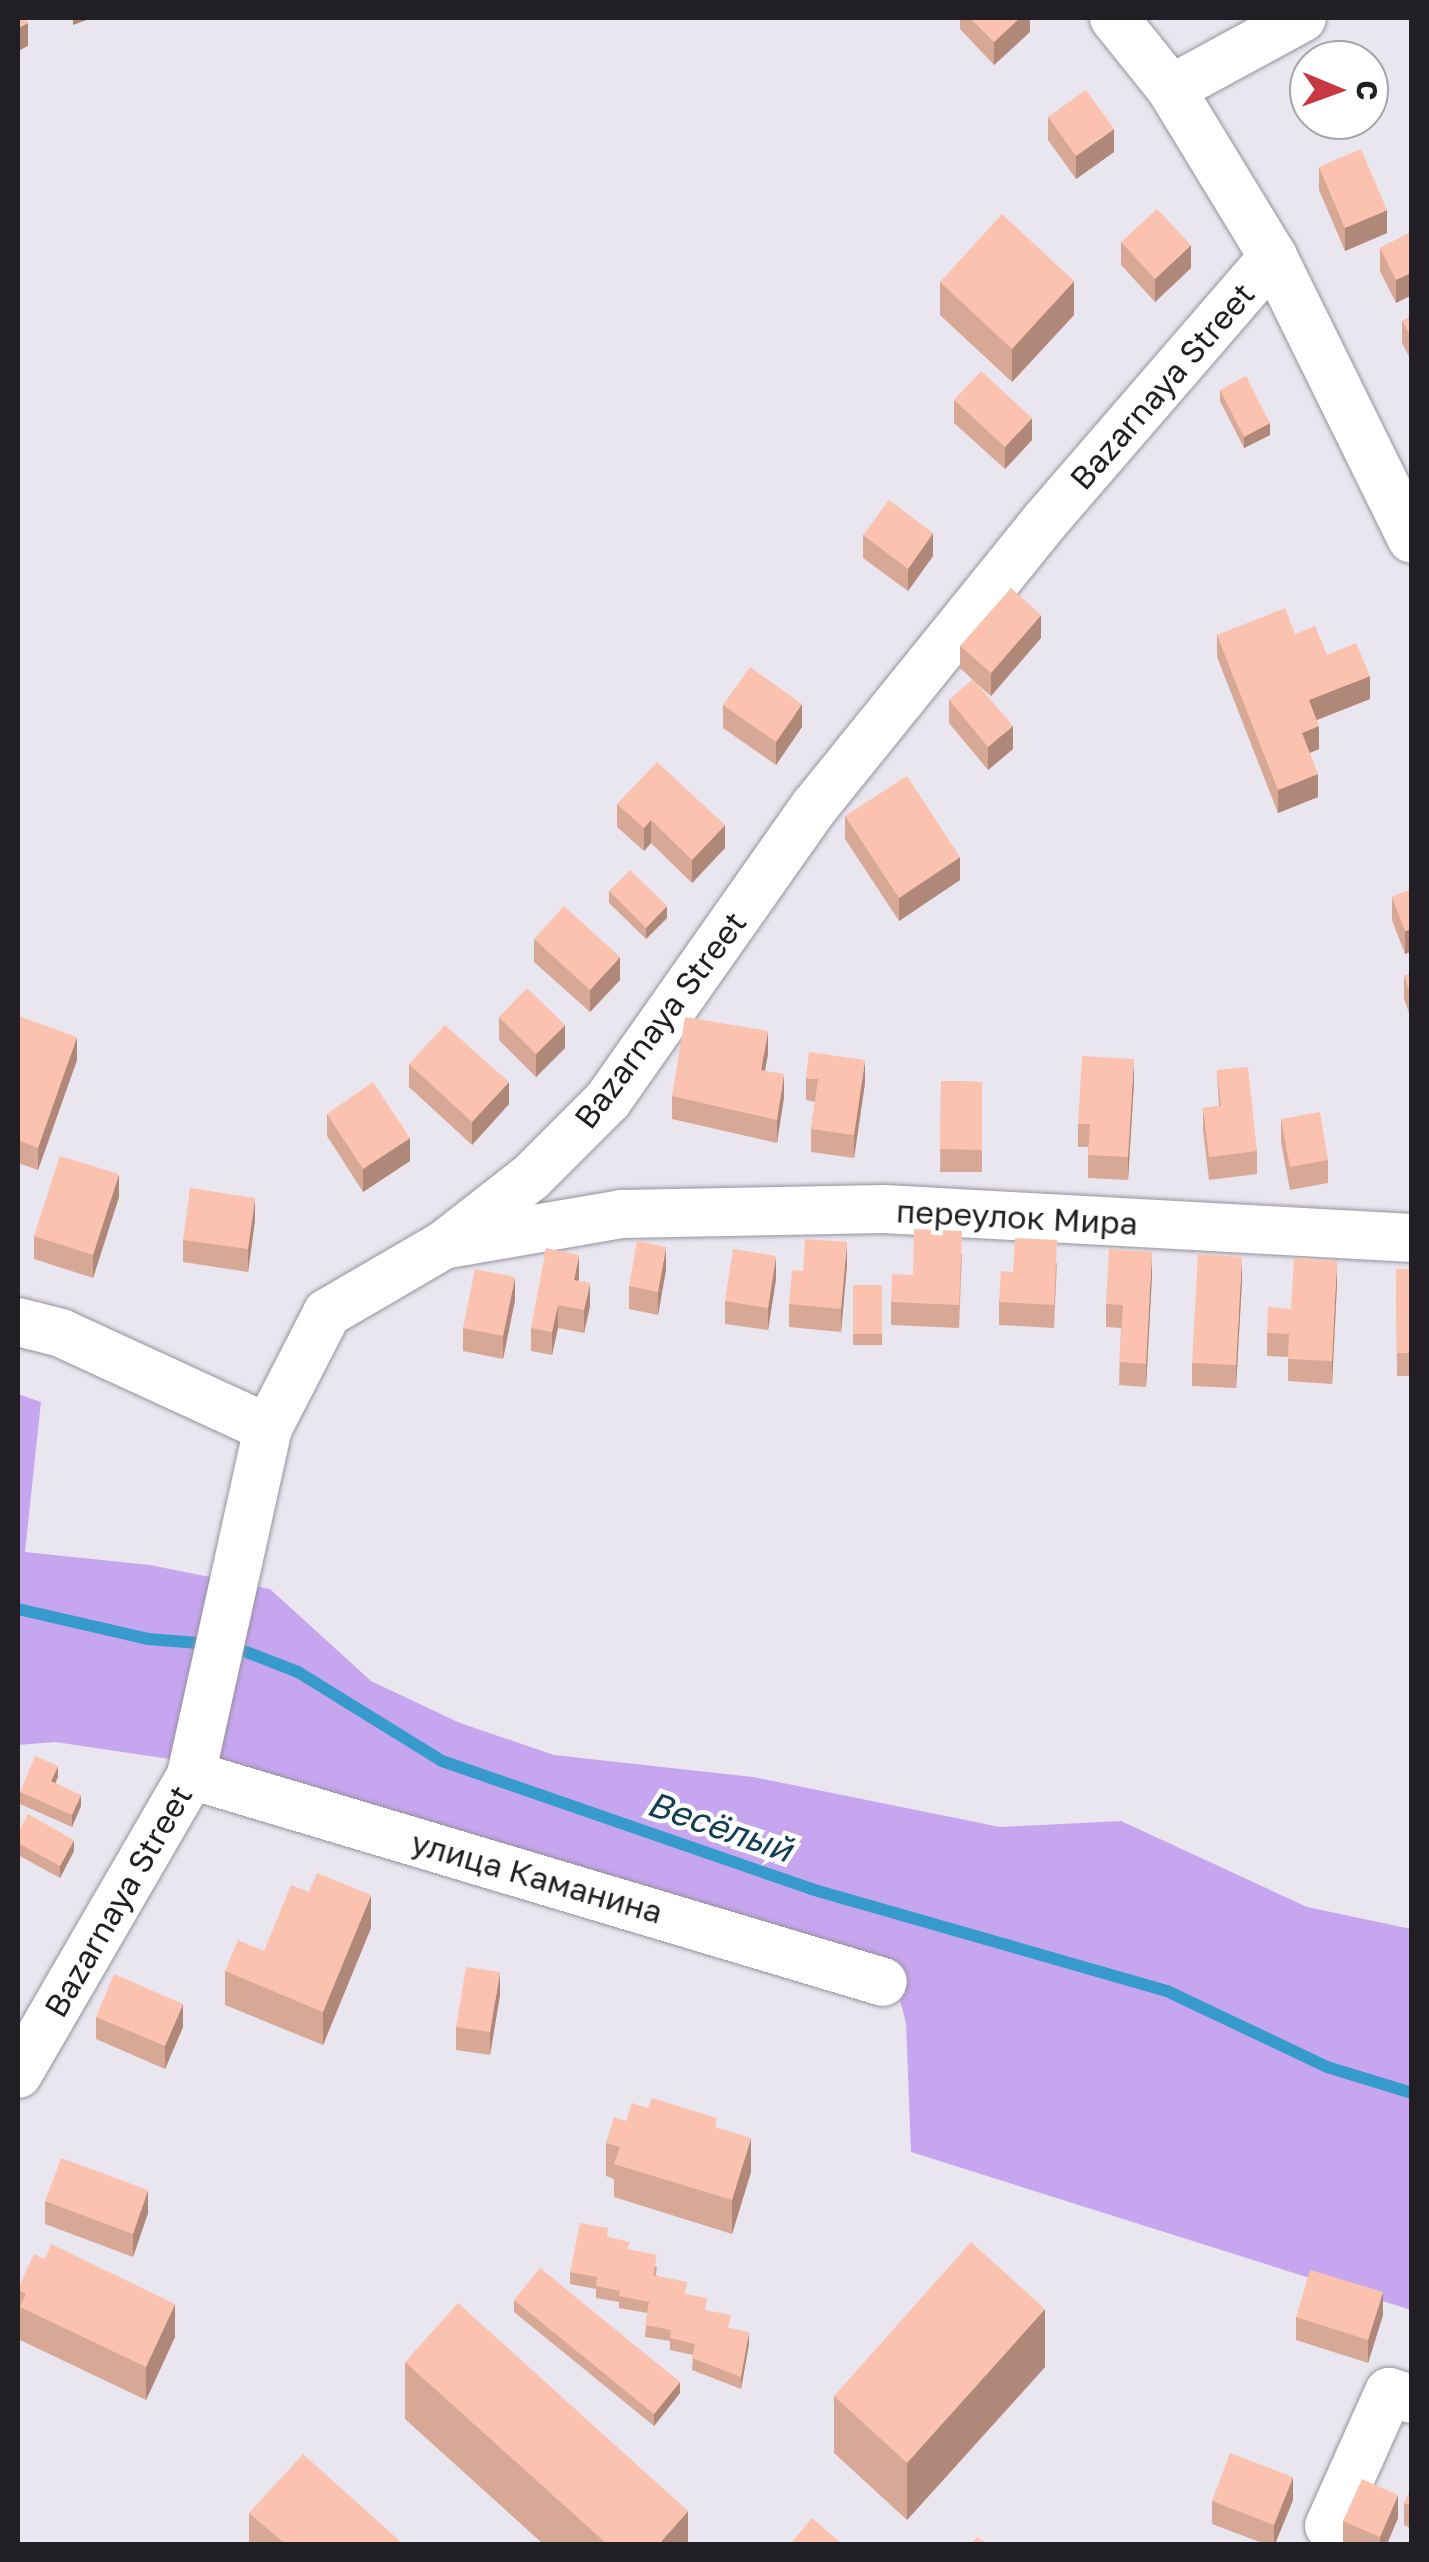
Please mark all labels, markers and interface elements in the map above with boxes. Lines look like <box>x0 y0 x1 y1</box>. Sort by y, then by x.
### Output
north arrow <box>1289 40 1389 140</box>
text: С <box>1351 80 1384 101</box>
street label: Bazarnaya Street <box>1062 275 1262 497</box>
street label: Bazarnaya Street <box>566 904 754 1136</box>
street label: переулок Мира <box>895 1191 1139 1243</box>
street label: Bazarnaya Street <box>36 1778 200 2024</box>
water label: Весёлый <box>642 1782 798 1870</box>
street label: улица Каманина <box>407 1823 667 1931</box>

